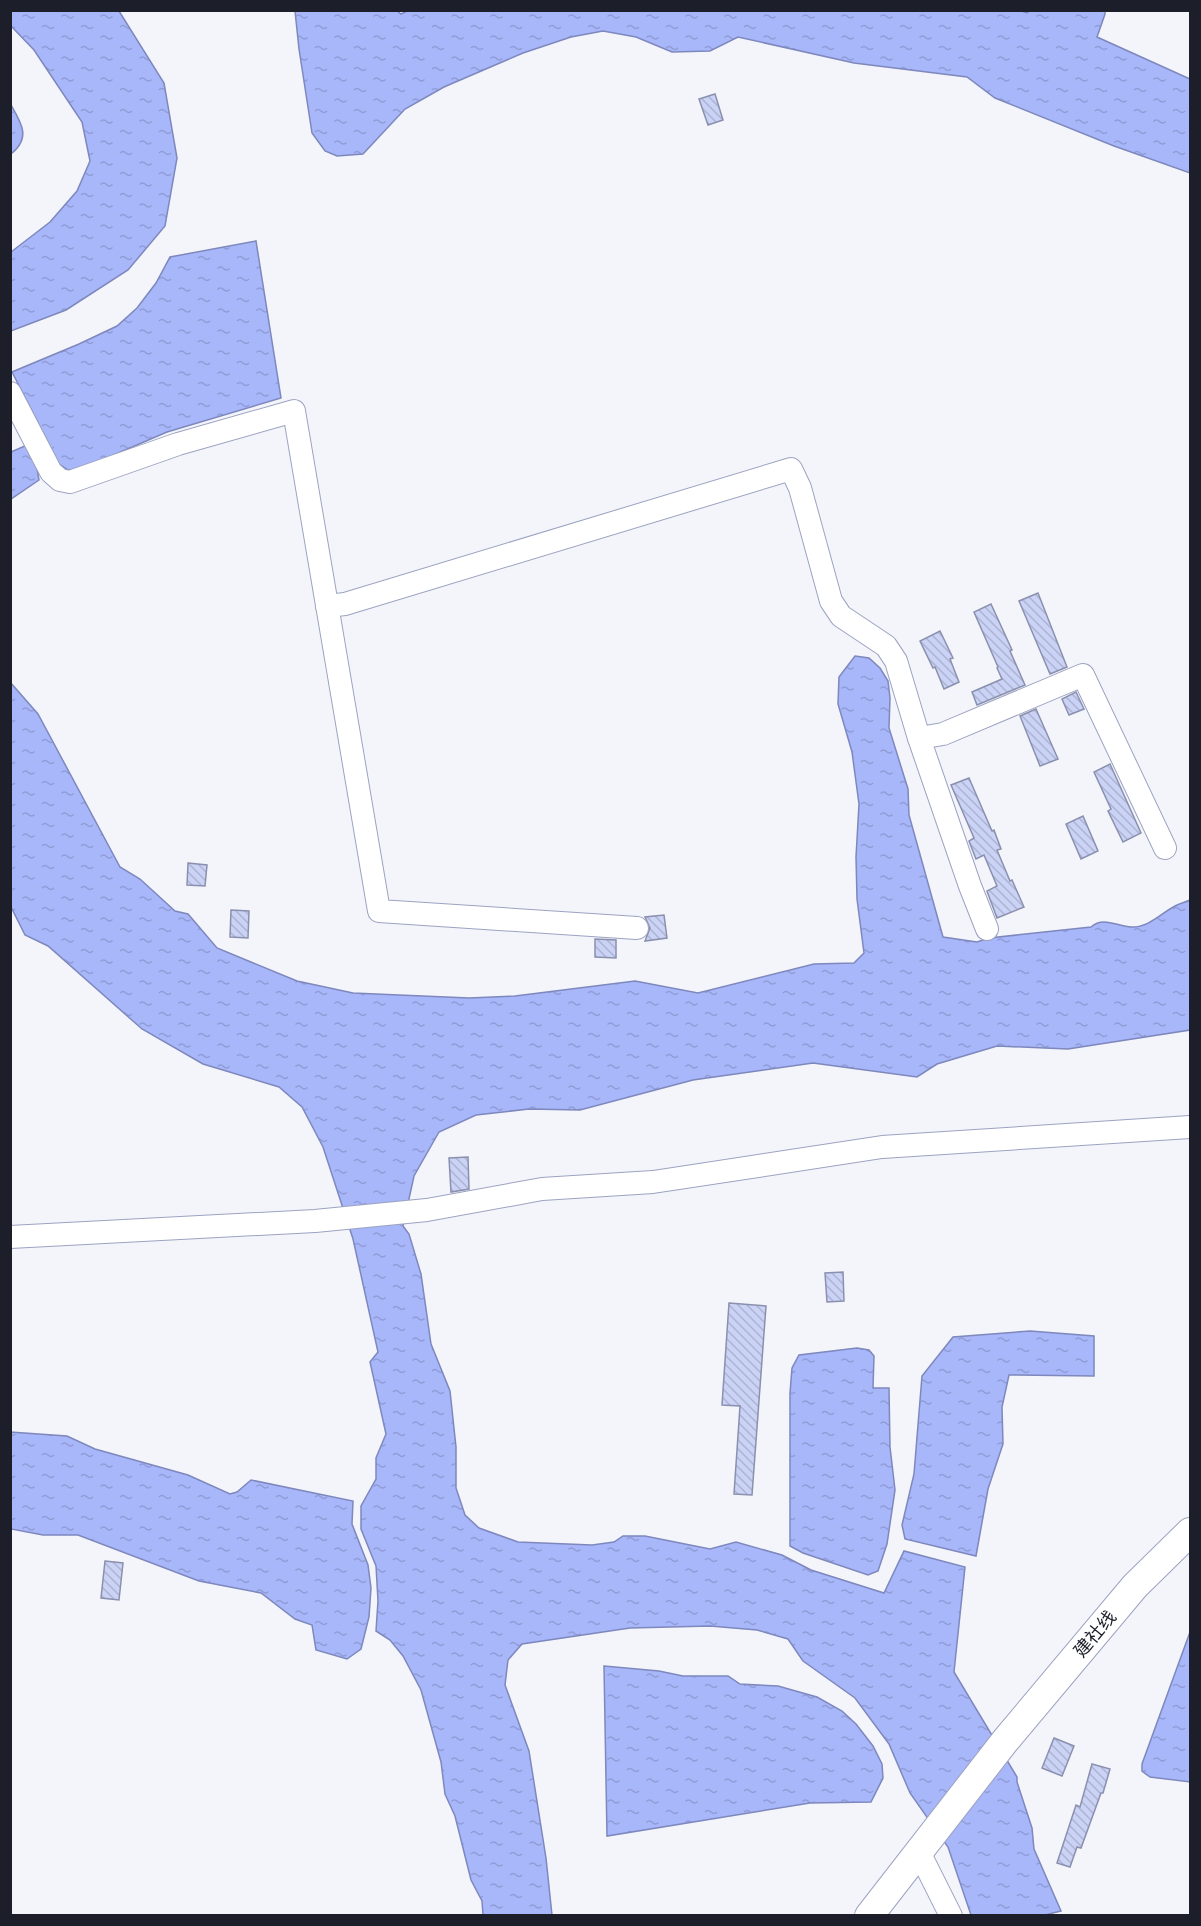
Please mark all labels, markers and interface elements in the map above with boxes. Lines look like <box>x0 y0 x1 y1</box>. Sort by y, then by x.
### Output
street label: 建社线 <box>1068 1606 1121 1662</box>

